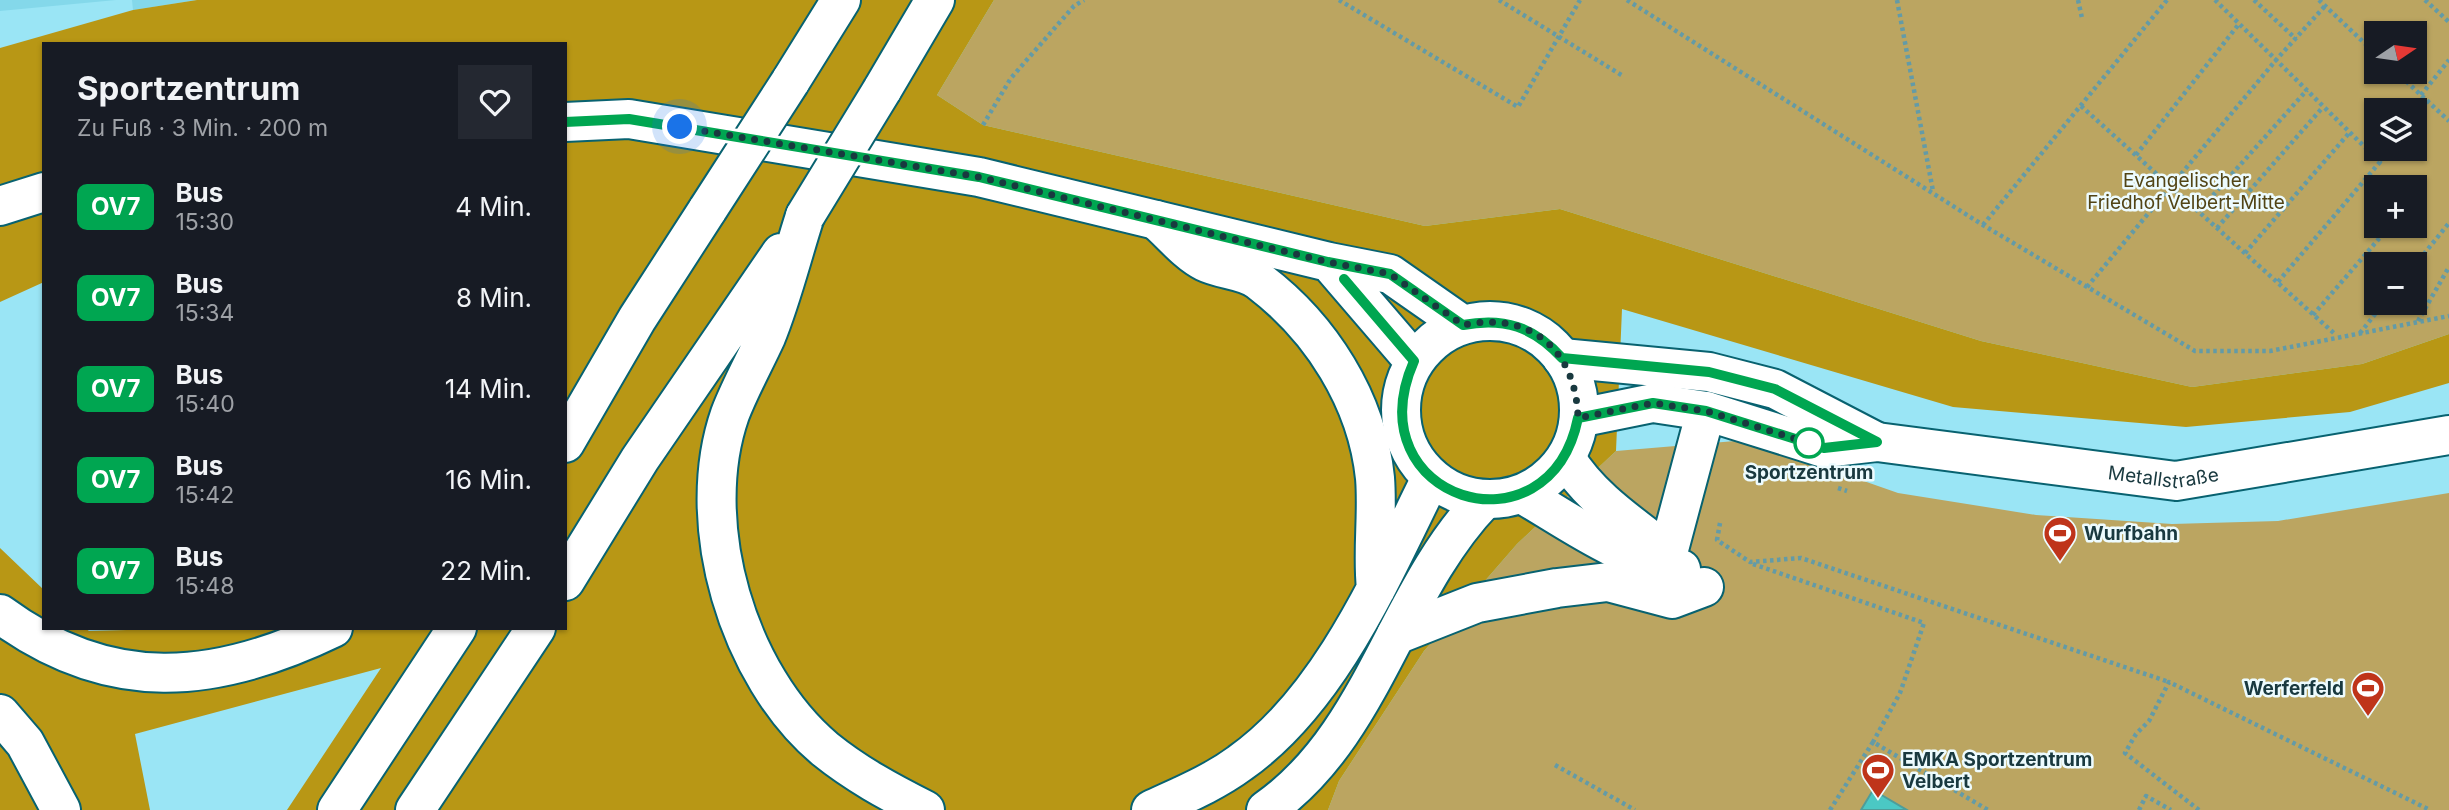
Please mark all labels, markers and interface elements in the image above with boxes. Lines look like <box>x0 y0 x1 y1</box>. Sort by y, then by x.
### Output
north arrow <box>2364 21 2427 84</box>
map controls <box>2364 21 2427 315</box>
button: heart <box>458 65 532 139</box>
text: Sportzentrum <box>77 68 300 108</box>
button: layers <box>2364 98 2427 161</box>
your location <box>662 109 697 144</box>
text: Zu Fuß · 3 Min. · 200 m <box>77 114 328 142</box>
park label: Evangelischer Friedhof Velbert-Mitte <box>2087 169 2285 214</box>
button: + <box>2364 175 2427 238</box>
text: Bus <box>175 177 223 208</box>
text: 4 Min. <box>455 191 532 222</box>
text: OV7 <box>91 192 140 221</box>
text: 15:30 <box>175 208 234 236</box>
button: − <box>2364 252 2427 315</box>
text: Bus <box>175 268 223 299</box>
text: 8 Min. <box>456 282 532 313</box>
text: OV7 <box>91 283 140 312</box>
text: 15:34 <box>175 299 234 327</box>
text: Bus <box>175 359 223 390</box>
text: 14 Min. <box>445 373 532 404</box>
text: OV7 <box>91 374 140 403</box>
text: 15:40 <box>175 390 235 418</box>
marker: Sportzentrum <box>1794 428 1824 458</box>
text: Bus <box>175 450 223 481</box>
place label: Sportzentrum <box>1745 461 1873 484</box>
street label: Metallstraße <box>2107 461 2220 493</box>
text: 16 Min. <box>445 464 532 495</box>
text: OV7 <box>91 465 140 494</box>
text: 15:42 <box>175 481 234 509</box>
sports icon: Wurfbahn <box>2041 514 2079 563</box>
place label: Wurfbahn <box>2084 522 2178 545</box>
text: Bus <box>175 541 223 572</box>
text: 22 Min. <box>440 555 532 586</box>
text: OV7 <box>91 556 140 585</box>
text: 15:48 <box>175 572 234 600</box>
sports icon: Werferfeld <box>2349 669 2387 718</box>
place label: Werferfeld <box>2244 677 2344 700</box>
place label: EMKA Sportzentrum Velbert <box>1902 748 2092 793</box>
sports icon: EMKA Sportzentrum Velbert <box>1859 751 1897 800</box>

